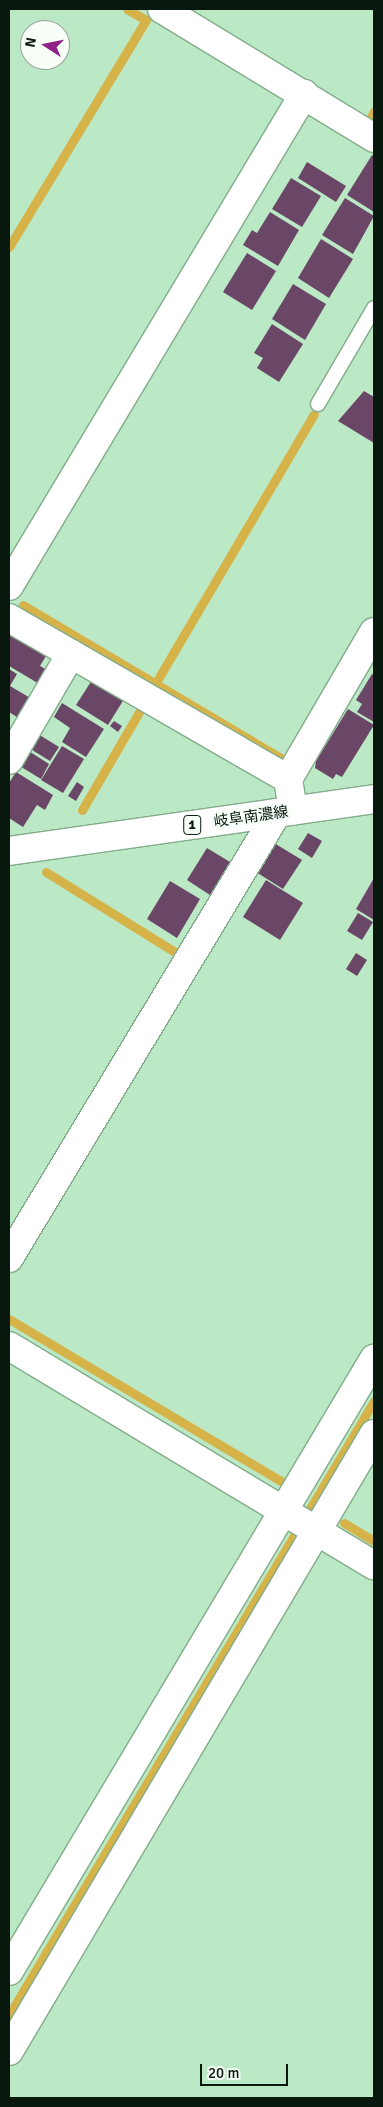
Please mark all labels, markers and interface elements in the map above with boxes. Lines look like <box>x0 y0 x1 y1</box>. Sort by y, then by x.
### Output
north arrow <box>20 20 70 70</box>
text: N <box>21 36 40 49</box>
street label: 岐阜南濃線 <box>213 803 289 831</box>
road number: 1 <box>182 814 202 836</box>
scale bar <box>203 2054 290 2086</box>
text: 20 m <box>208 2064 239 2082</box>

